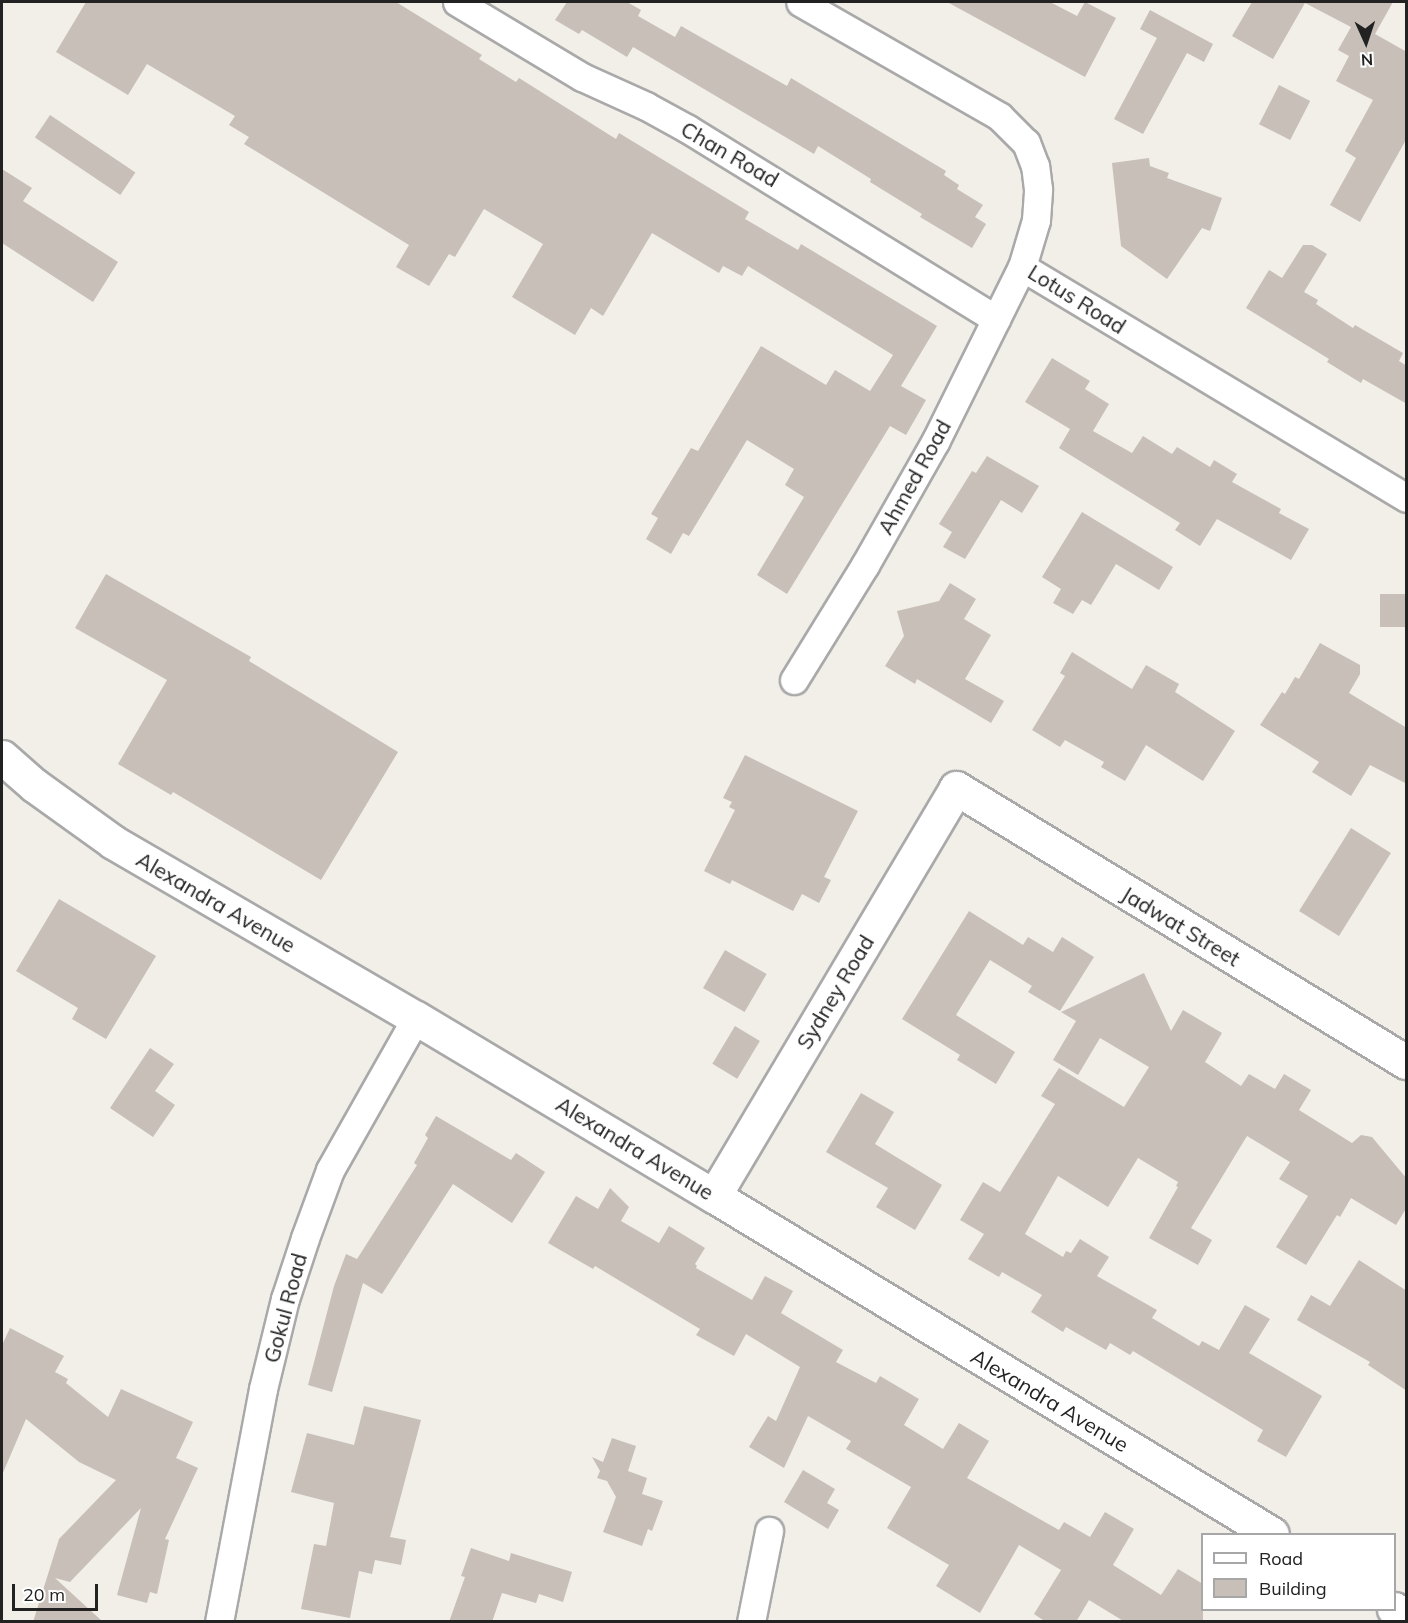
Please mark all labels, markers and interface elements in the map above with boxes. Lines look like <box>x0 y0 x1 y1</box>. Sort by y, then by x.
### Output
north arrow <box>1336 12 1396 72</box>
text: N <box>1360 50 1374 70</box>
street label: Chan Road <box>677 116 783 192</box>
street label: Lotus Road <box>1024 259 1130 339</box>
street label: Ahmed Road <box>872 415 956 539</box>
street label: Alexandra Avenue <box>132 846 300 958</box>
street label: Jadwat Street <box>1117 881 1245 971</box>
street label: Sydney Road <box>791 931 879 1053</box>
street label: Alexandra Avenue <box>552 1091 718 1205</box>
street label: Gokul Road <box>258 1251 312 1365</box>
street label: Alexandra Avenue <box>967 1343 1133 1457</box>
legend <box>1201 1533 1396 1611</box>
text: Road <box>1259 1547 1303 1570</box>
scale bar <box>15 1572 100 1610</box>
text: Building <box>1259 1577 1327 1600</box>
text: 20 m <box>23 1583 65 1606</box>

